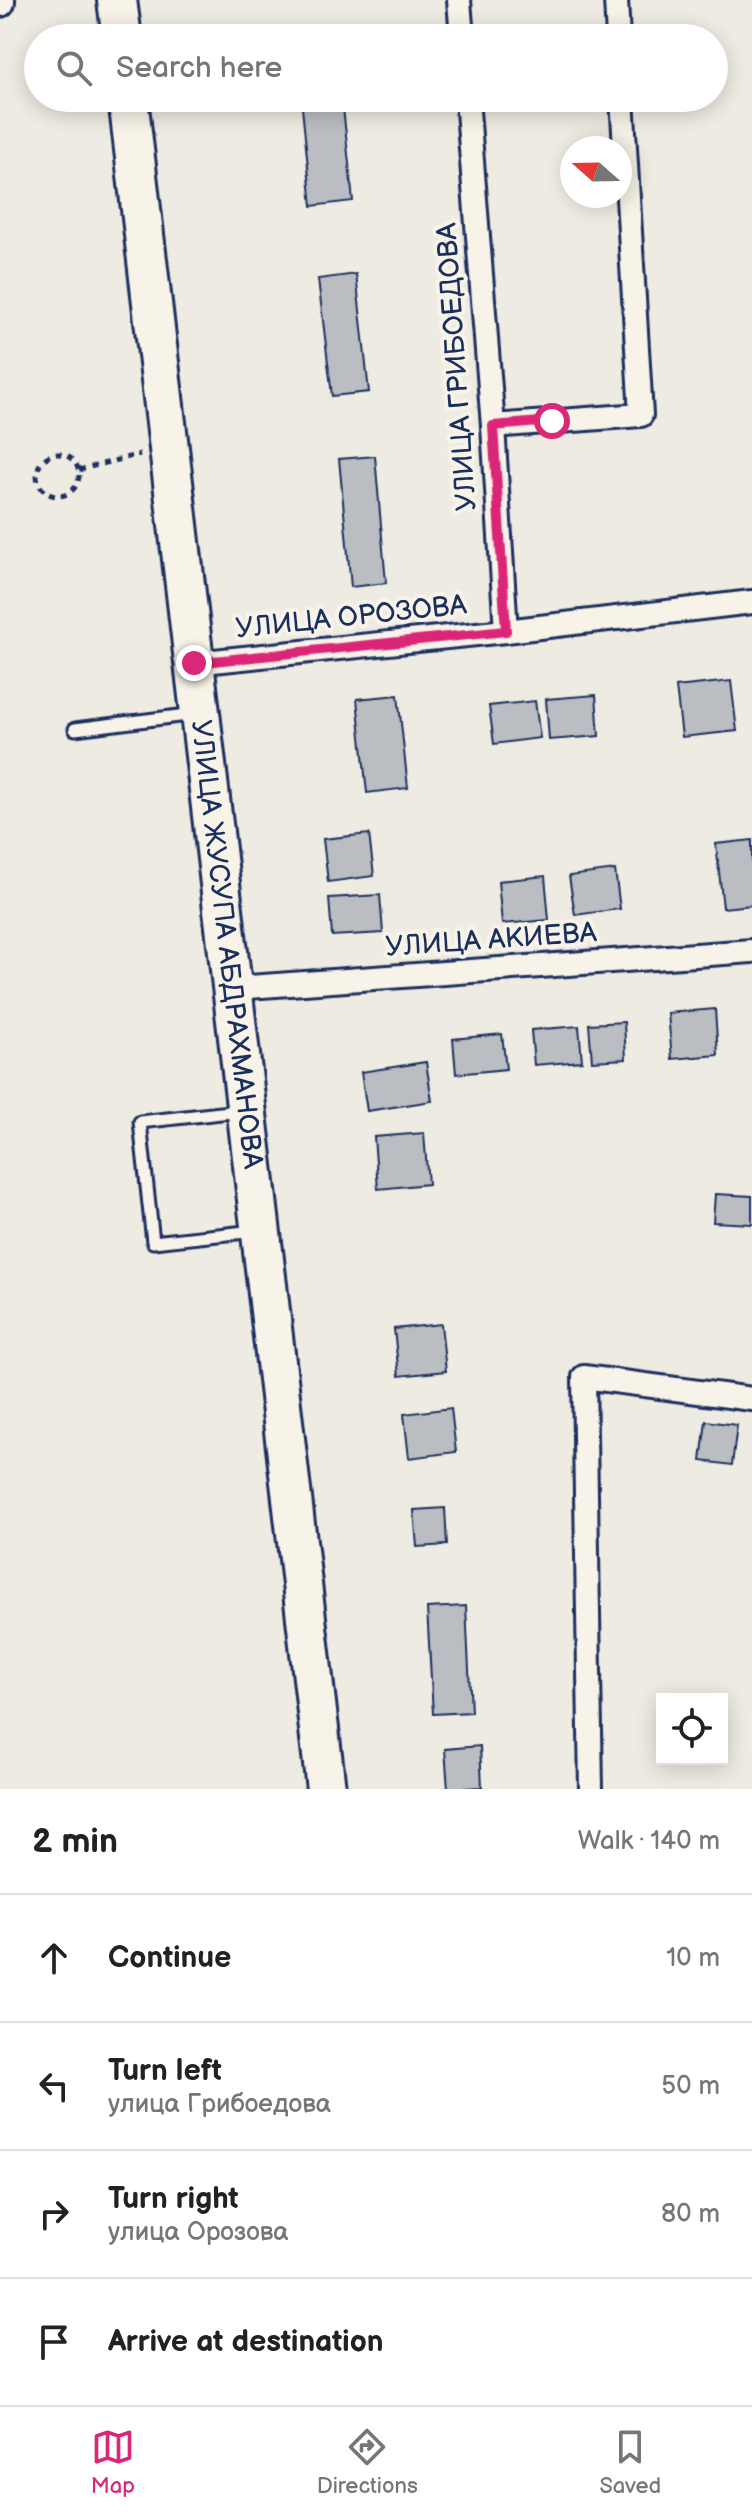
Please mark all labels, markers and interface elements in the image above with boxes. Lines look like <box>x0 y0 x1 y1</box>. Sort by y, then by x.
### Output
search box <box>24 24 728 112</box>
icon: search <box>52 46 96 90</box>
text: Search here <box>116 50 282 86</box>
north arrow <box>560 136 632 208</box>
street label: УЛИЦА ГРИБОЕДОВА <box>430 221 484 512</box>
route start <box>534 403 570 439</box>
street label: УЛИЦА ОРОЗОВА <box>234 588 469 646</box>
route end <box>176 645 212 681</box>
street label: УЛИЦА ЖУСУПА АБДРАХМАНОВА <box>184 718 270 1171</box>
street label: УЛИЦА АКИЕВА <box>384 916 599 964</box>
map controls <box>656 1693 728 1765</box>
button: locate <box>656 1693 728 1765</box>
text: 2 min <box>32 1821 118 1862</box>
text: Walk · 140 m <box>578 1826 720 1857</box>
icon: ahead <box>32 1936 76 1980</box>
text: Continue <box>108 1940 231 1976</box>
text: 10 m <box>666 1943 720 1974</box>
text: Turn left <box>108 2053 222 2089</box>
icon: left <box>32 2064 76 2108</box>
text: 50 m <box>661 2071 720 2102</box>
text: улица Грибоедова <box>108 2089 331 2120</box>
text: Turn right <box>108 2181 239 2217</box>
icon: right <box>32 2192 76 2236</box>
text: 80 m <box>661 2199 720 2230</box>
text: улица Орозова <box>108 2217 289 2248</box>
icon: arrive <box>32 2320 76 2364</box>
text: Arrive at destination <box>108 2324 384 2360</box>
tab: Map <box>91 2425 135 2500</box>
tab: Directions <box>317 2425 418 2500</box>
tab: Saved <box>599 2425 661 2500</box>

